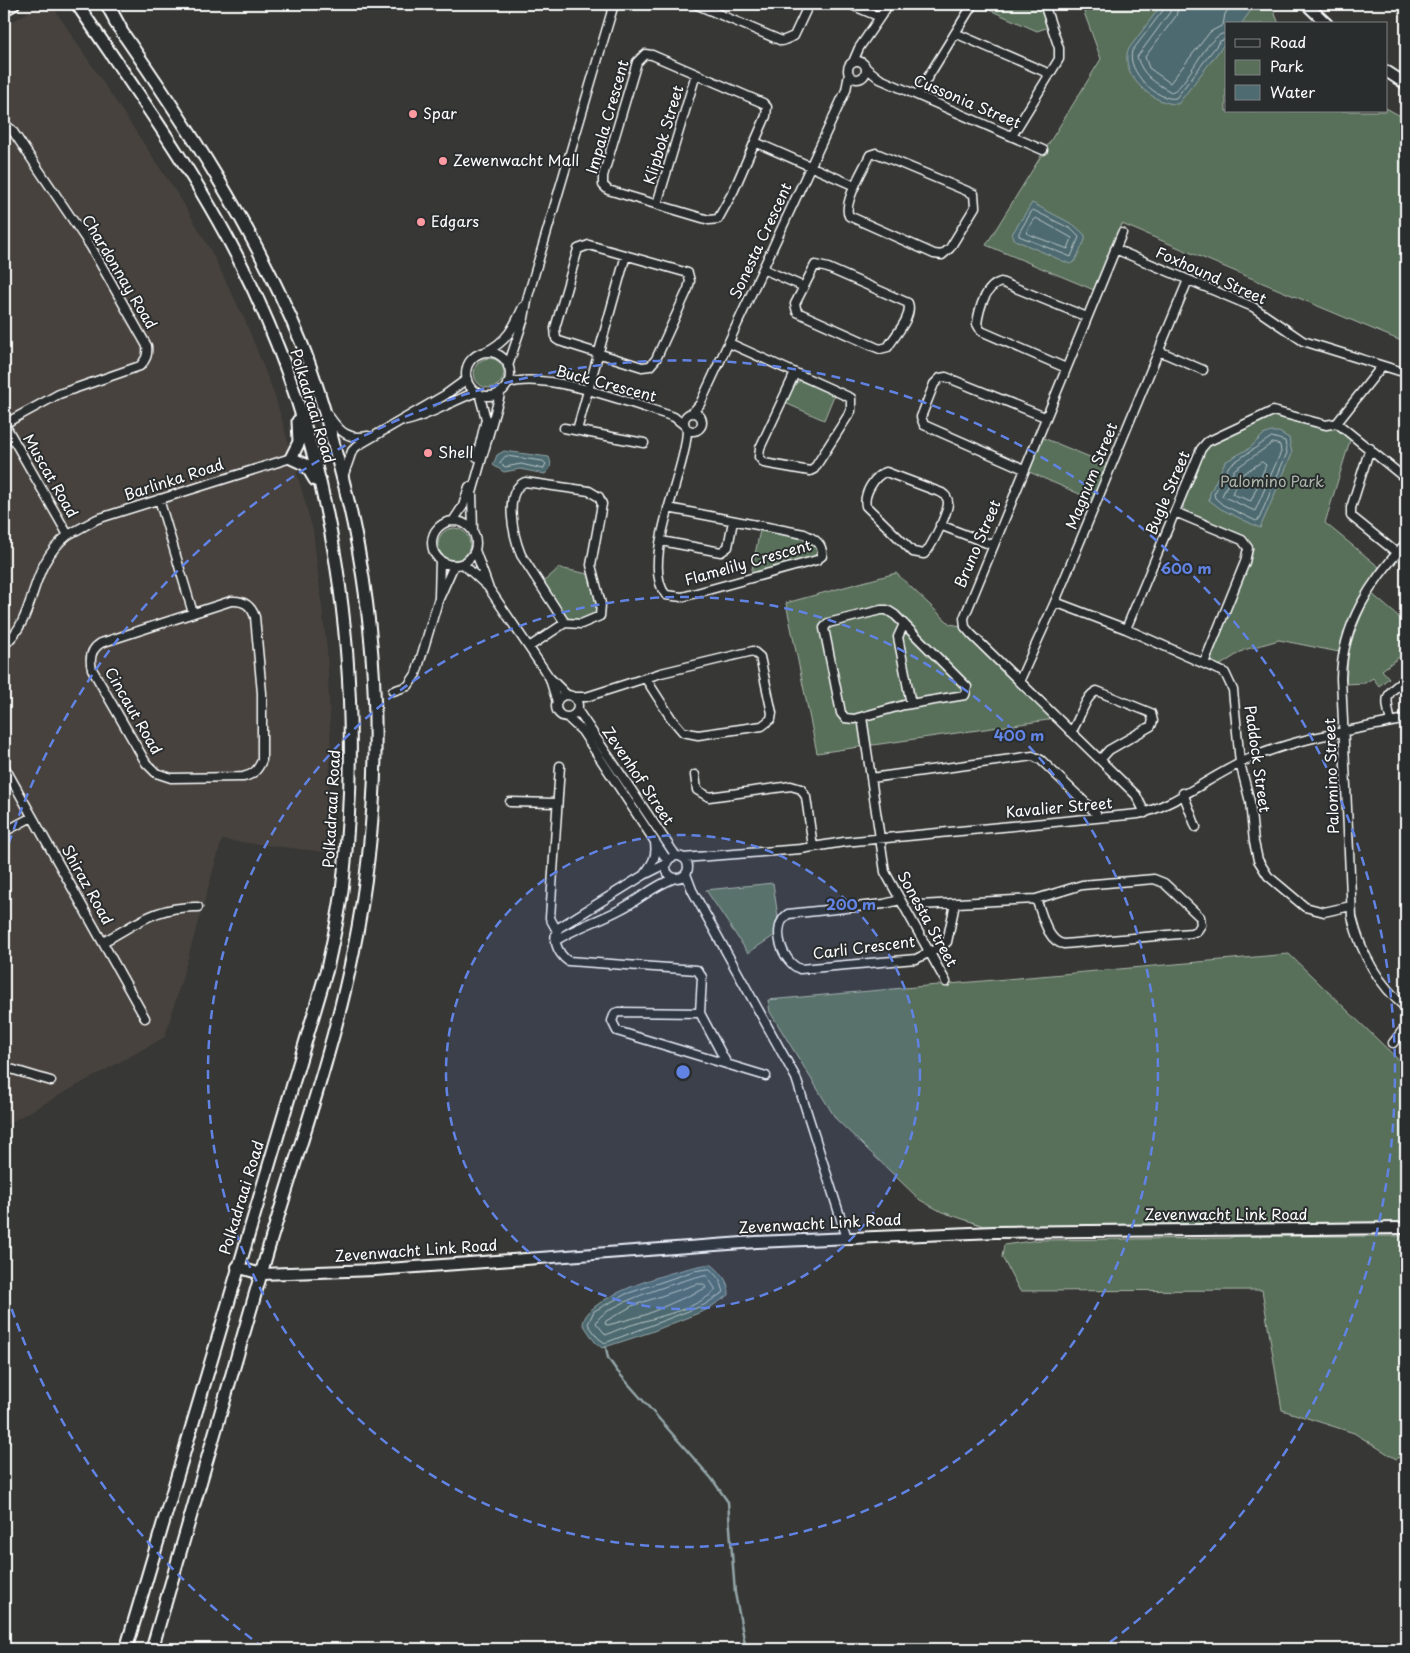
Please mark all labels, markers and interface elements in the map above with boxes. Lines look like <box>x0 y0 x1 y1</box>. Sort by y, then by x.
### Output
legend <box>1225 22 1388 112</box>
text: Road <box>1270 30 1306 53</box>
text: Park <box>1270 54 1304 77</box>
street label: Impala Crescent <box>579 57 634 176</box>
street label: Cussonia Street <box>910 68 1025 134</box>
text: Water <box>1270 80 1315 103</box>
street label: Klipbok Street <box>637 82 689 187</box>
place label: Spar <box>423 101 457 124</box>
marker: Spar <box>407 108 419 120</box>
place label: Zewenwacht Mall <box>453 148 579 171</box>
marker: Zewenwacht Mall <box>437 155 449 167</box>
street label: Sonesta Crescent <box>723 178 797 302</box>
place label: Edgars <box>431 209 479 232</box>
street label: Chardonnay Road <box>77 210 164 333</box>
marker: Edgars <box>415 216 427 228</box>
street label: Foxhound Street <box>1153 240 1271 309</box>
street label: Polkadraai Road <box>285 346 342 466</box>
street label: Buck Crescent <box>554 358 659 407</box>
street label: Magnum Street <box>1059 419 1123 532</box>
street label: Muscat Road <box>18 429 85 522</box>
place label: Shell <box>438 440 473 463</box>
marker: Shell <box>422 447 434 459</box>
street label: Bugle Street <box>1139 447 1195 538</box>
street label: Barlinka Road <box>121 452 226 505</box>
park label: Palomino Park <box>1220 469 1324 492</box>
street label: Bruno Street <box>948 496 1005 591</box>
street label: Flamelily Crescent <box>681 532 814 591</box>
text: 600 m <box>1160 556 1212 579</box>
street label: Cincaut Road <box>100 662 169 758</box>
street label: Paddock Street <box>1240 704 1277 814</box>
street label: Palomino Street <box>1317 718 1344 834</box>
street label: Zevenhof Street <box>598 721 681 829</box>
text: 400 m <box>994 723 1044 746</box>
street label: Polkadraai Road <box>316 749 345 869</box>
street label: Kavalier Street <box>1004 790 1113 823</box>
street label: Shiraz Road <box>57 840 120 929</box>
street label: Sonesta Street <box>892 866 964 971</box>
text: 200 m <box>826 892 876 915</box>
street label: Carli Crescent <box>811 929 916 964</box>
centre of rings <box>674 1063 692 1081</box>
street label: Polkadraai Road <box>212 1138 269 1258</box>
street label: Zevenwacht Link Road <box>1144 1202 1308 1225</box>
street label: Zevenwacht Link Road <box>738 1207 902 1238</box>
street label: Zevenwacht Link Road <box>334 1232 498 1267</box>

